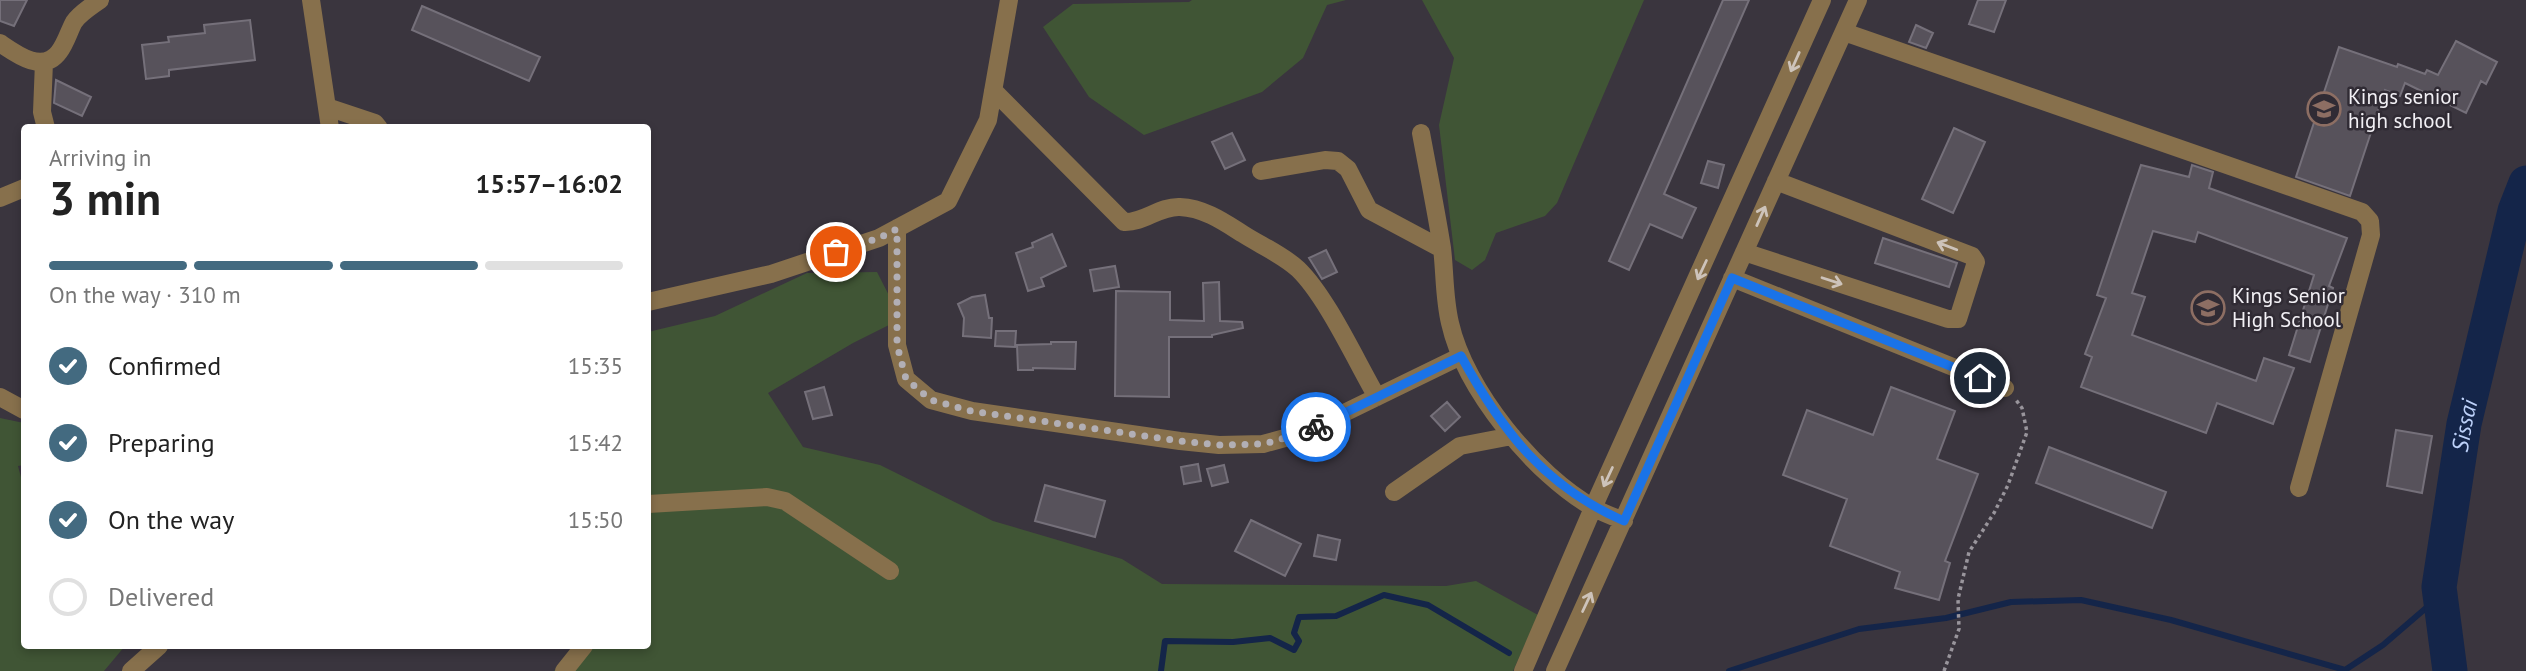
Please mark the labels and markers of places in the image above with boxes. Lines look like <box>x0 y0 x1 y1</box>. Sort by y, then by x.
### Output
place label: Kings senior high school <box>2348 83 2459 134</box>
school or university icon: Kings senior high school <box>2305 90 2343 128</box>
pin <box>806 222 866 282</box>
place label: Kings Senior High School <box>2232 282 2345 333</box>
school or university icon: Kings Senior High School <box>2189 289 2227 327</box>
pin <box>1950 348 2010 408</box>

